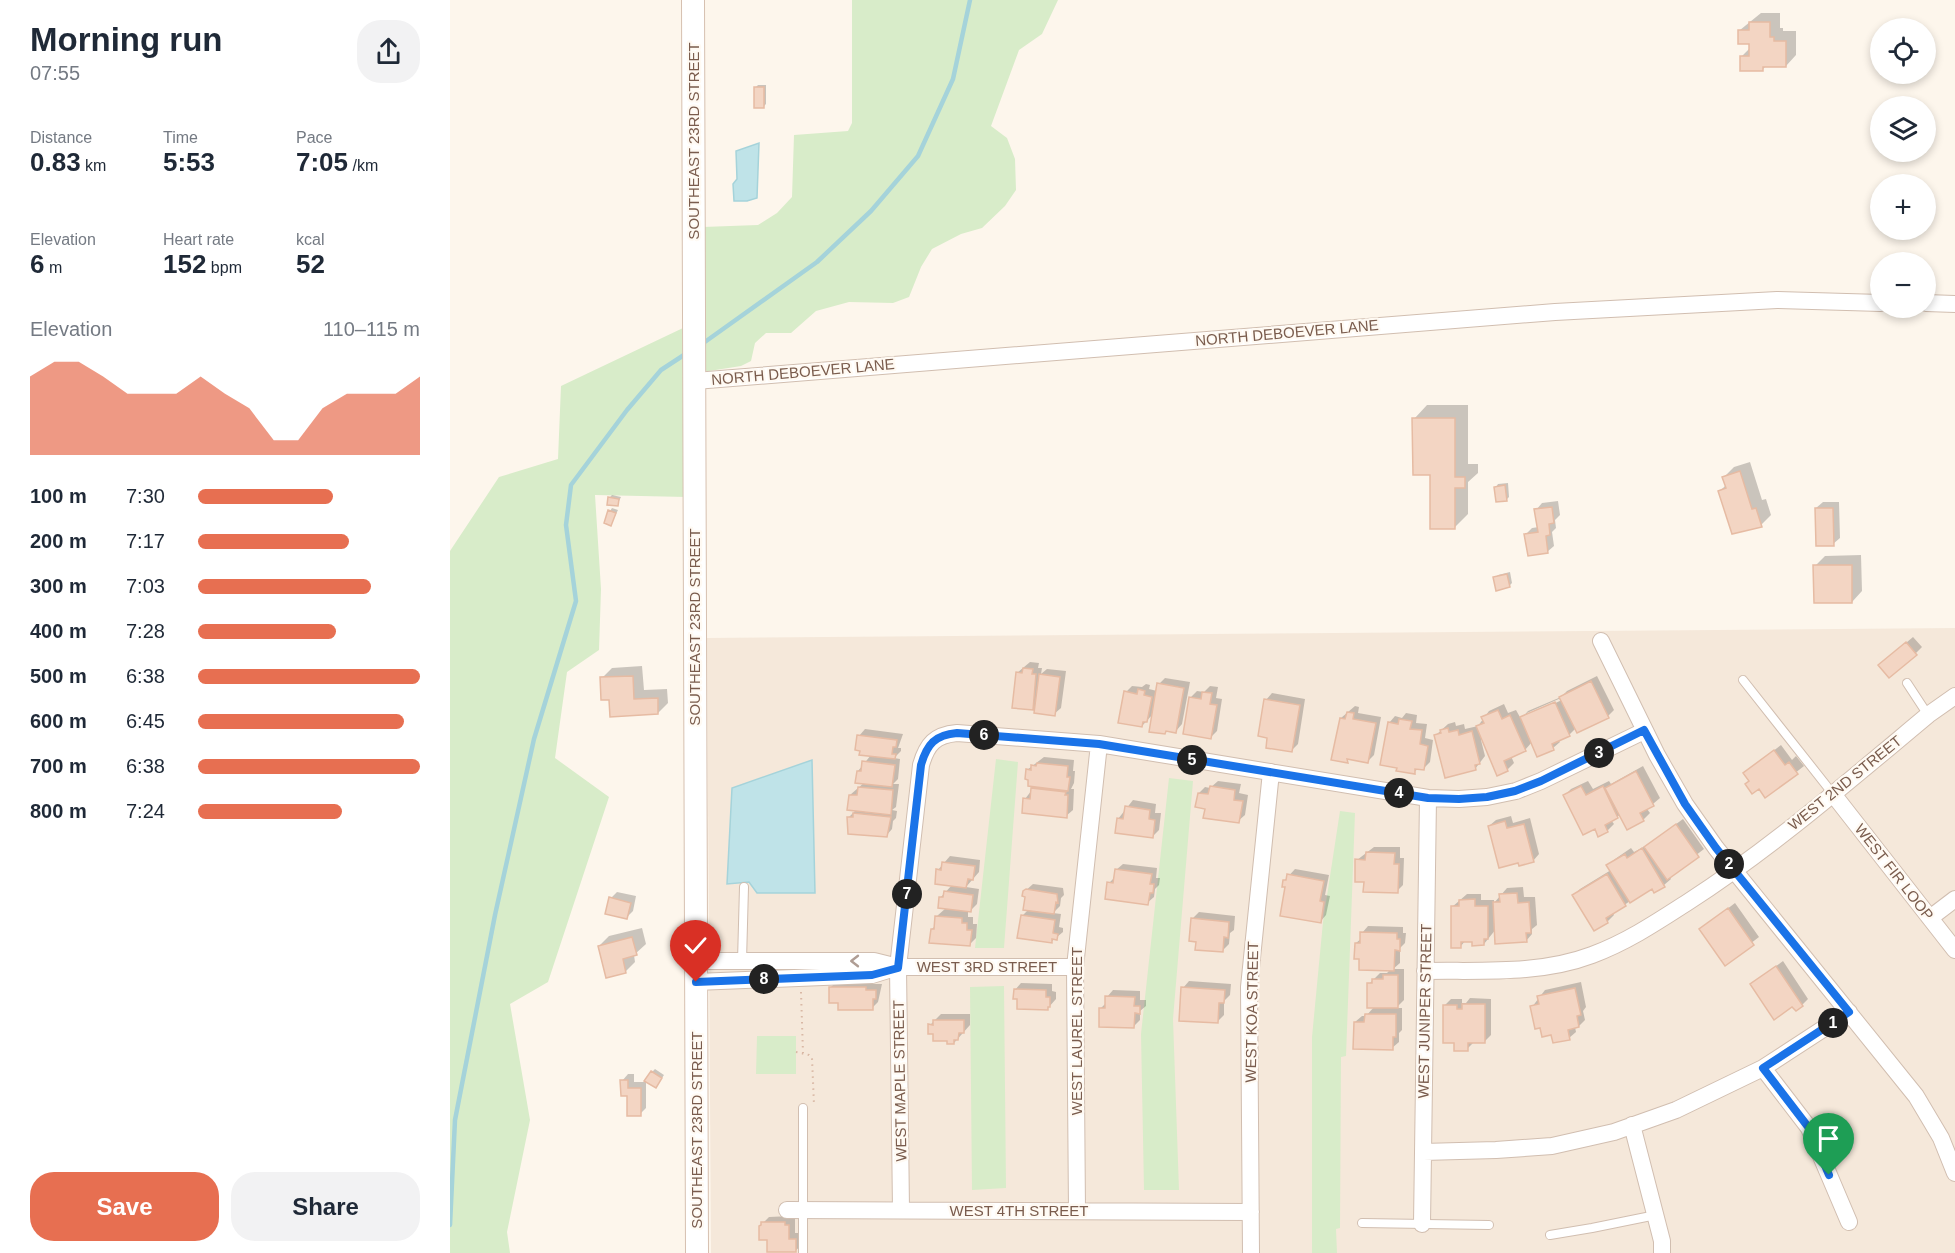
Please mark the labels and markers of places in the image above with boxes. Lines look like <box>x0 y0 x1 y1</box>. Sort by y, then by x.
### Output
pin: 6 <box>969 720 999 750</box>
pin: 3 <box>1584 738 1614 768</box>
pin: 5 <box>1177 745 1207 775</box>
pin: 4 <box>1384 778 1414 808</box>
pin: 2 <box>1714 849 1744 879</box>
pin: 7 <box>892 879 922 909</box>
pin <box>670 920 721 982</box>
pin: 8 <box>749 964 779 994</box>
pin: 1 <box>1818 1008 1848 1038</box>
pin <box>1803 1113 1854 1175</box>

